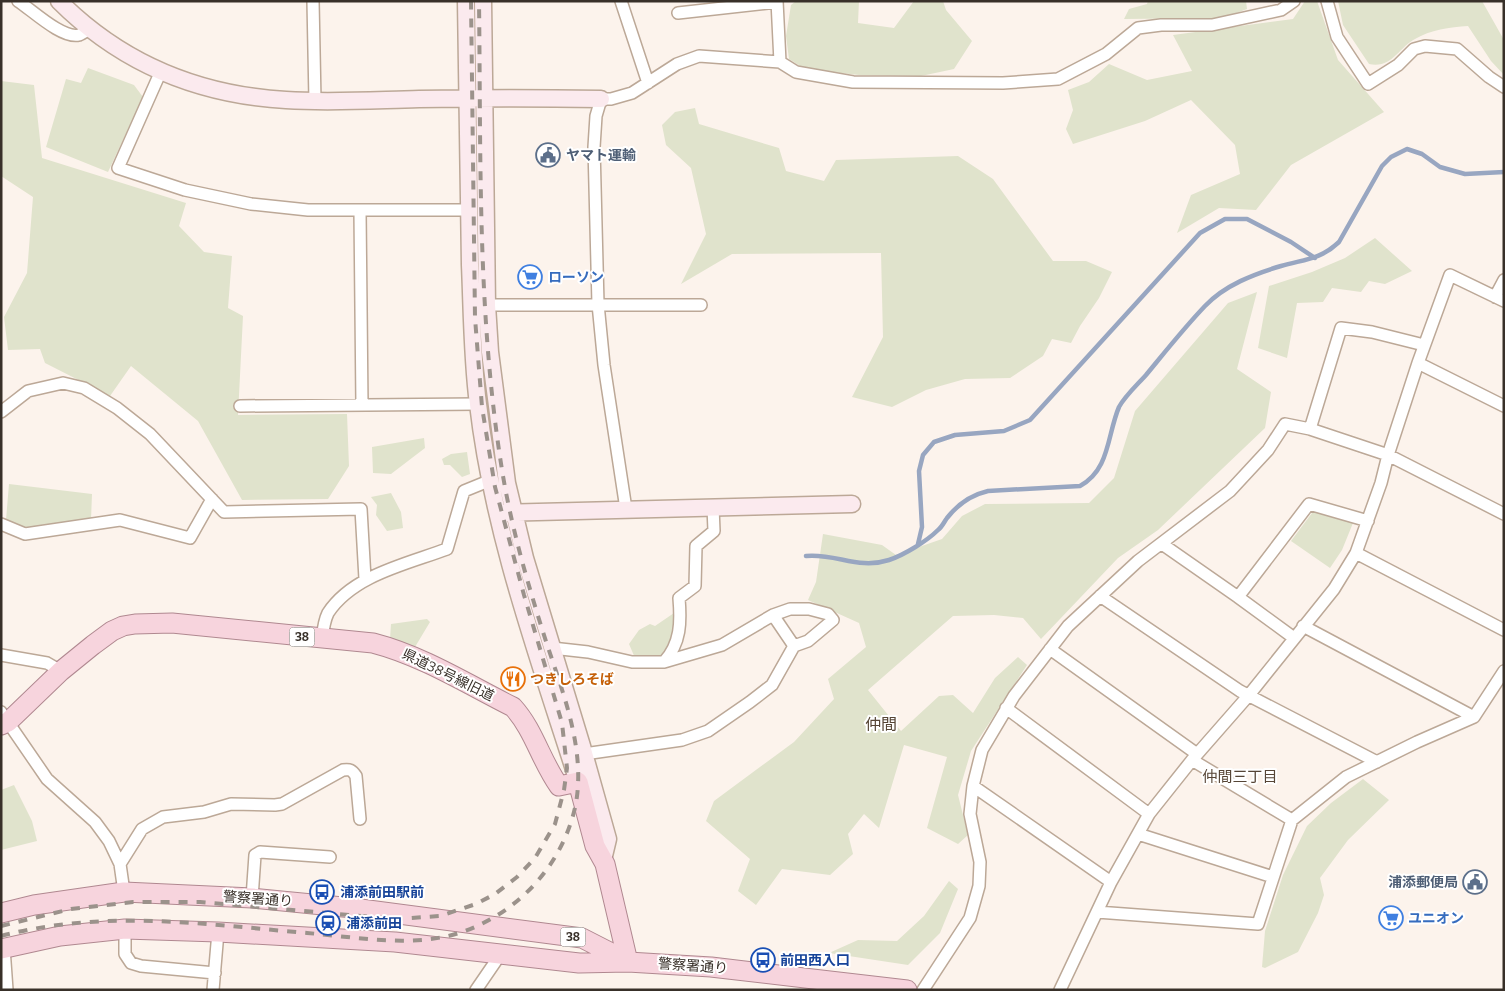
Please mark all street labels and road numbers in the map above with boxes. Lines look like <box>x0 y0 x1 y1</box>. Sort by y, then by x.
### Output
road number: 38 <box>290 628 314 646</box>
street label: 県道38号線旧道 <box>399 645 497 705</box>
street label: 警察署通り <box>222 888 294 910</box>
road number: 38 <box>560 928 586 946</box>
street label: 警察署通り <box>657 955 729 977</box>

